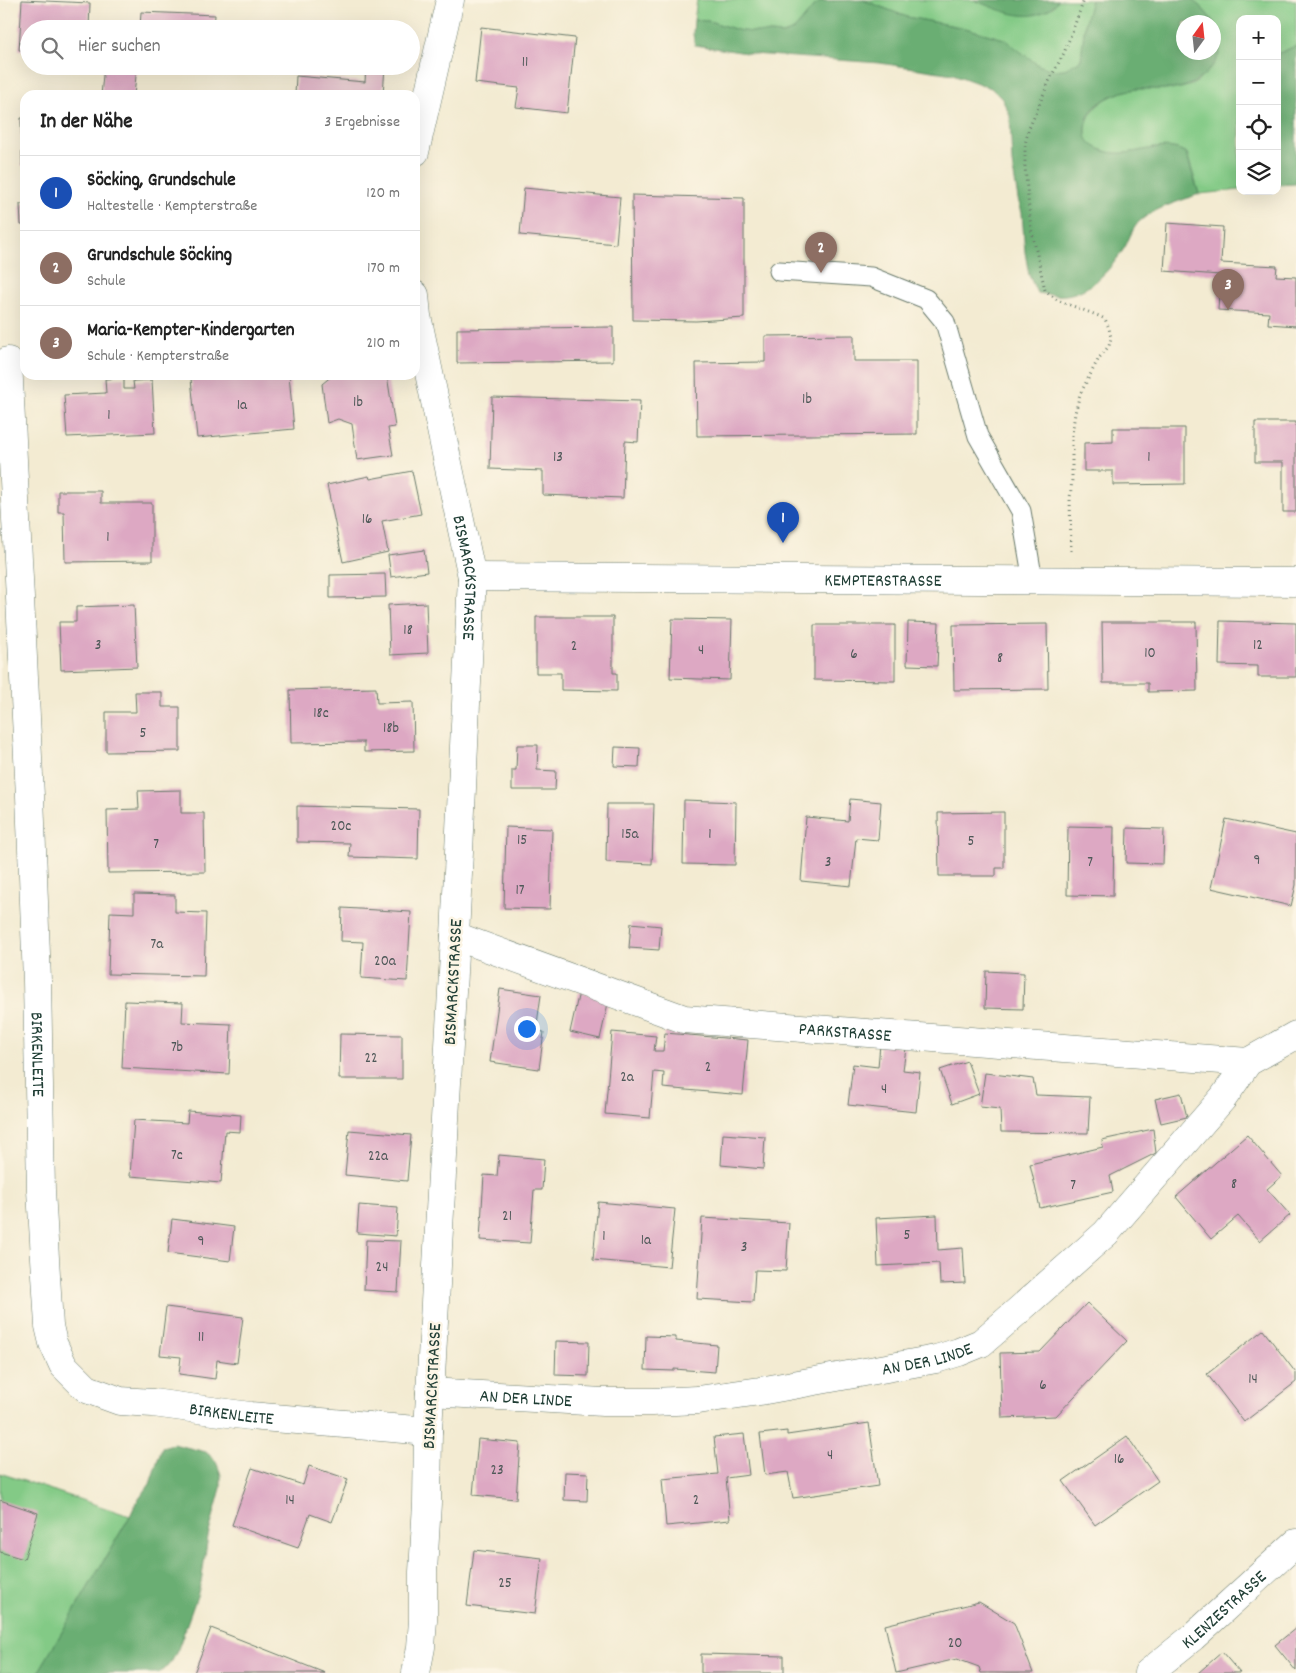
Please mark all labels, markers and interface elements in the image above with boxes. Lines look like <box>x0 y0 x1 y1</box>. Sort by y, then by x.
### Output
north arrow <box>1176 15 1221 60</box>
map controls <box>1236 15 1281 195</box>
button: + <box>1236 15 1281 60</box>
search box <box>20 20 420 75</box>
icon: search <box>38 34 66 62</box>
text: Hier suchen <box>78 34 161 61</box>
house number: 11 <box>522 52 528 74</box>
button: − <box>1236 60 1281 105</box>
button: locate <box>1236 105 1281 150</box>
text: In der Nähe <box>40 108 132 138</box>
text: 3 Ergebnisse <box>324 111 400 134</box>
button: layers <box>1236 150 1281 195</box>
text: Söcking, Grundschule <box>87 168 236 195</box>
text: 1 <box>54 182 58 205</box>
text: 120 m <box>366 182 400 205</box>
text: Haltestelle · Kempterstraße <box>87 195 257 218</box>
pin: 2 <box>805 232 837 273</box>
text: Grundschule Söcking <box>87 243 232 270</box>
text: 2 <box>53 257 60 280</box>
text: 170 m <box>367 257 400 280</box>
pin: 3 <box>1212 269 1244 310</box>
text: Schule <box>87 270 126 293</box>
text: Maria-Kempter-Kindergarten <box>87 318 295 345</box>
text: 3 <box>52 332 60 355</box>
text: 210 m <box>366 332 400 355</box>
text: Schule · Kempterstraße <box>87 345 229 368</box>
house number: 1b <box>802 389 812 411</box>
house number: 1b <box>353 392 363 414</box>
house number: 1a <box>237 395 248 417</box>
house number: 1 <box>107 405 111 427</box>
house number: 13 <box>553 447 563 469</box>
house number: 1 <box>1147 447 1151 469</box>
pin: 1 <box>767 502 799 543</box>
house number: 16 <box>362 509 372 531</box>
street label: BISMARCKSTRASSE <box>444 513 482 641</box>
house number: 1 <box>106 527 110 549</box>
street label: KEMPTERSTRASSE <box>824 569 942 595</box>
house number: 18 <box>403 620 413 642</box>
house number: 3 <box>95 635 101 657</box>
house number: 12 <box>1253 635 1263 657</box>
house number: 2 <box>571 636 577 658</box>
house number: 4 <box>698 640 704 662</box>
house number: 10 <box>1144 643 1156 665</box>
house number: 6 <box>850 644 858 666</box>
house number: 8 <box>997 648 1003 670</box>
house number: 18c <box>313 703 329 725</box>
house number: 18b <box>383 718 399 740</box>
house number: 5 <box>140 723 147 745</box>
house number: 20c <box>331 816 351 838</box>
house number: 15a <box>621 824 640 846</box>
house number: 1 <box>708 824 712 846</box>
house number: 15 <box>517 830 527 852</box>
house number: 5 <box>968 831 975 853</box>
house number: 7 <box>153 834 159 856</box>
house number: 9 <box>1254 850 1260 872</box>
house number: 3 <box>825 852 831 874</box>
house number: 7 <box>1087 852 1093 874</box>
house number: 17 <box>515 880 525 902</box>
street label: BISMARCKSTRASSE <box>439 918 470 1046</box>
house number: 7a <box>151 934 164 956</box>
house number: 20a <box>374 951 397 973</box>
street label: BIRKENLEITE <box>23 1012 49 1097</box>
your location <box>514 1016 540 1042</box>
street label: PARKSTRASSE <box>797 1018 892 1050</box>
house number: 7b <box>171 1037 183 1059</box>
house number: 22 <box>364 1048 378 1070</box>
house number: 2 <box>705 1057 711 1079</box>
house number: 2a <box>620 1067 635 1089</box>
house number: 4 <box>881 1079 887 1101</box>
house number: 7c <box>171 1145 183 1167</box>
house number: 22a <box>368 1146 389 1168</box>
house number: 8 <box>1231 1174 1237 1196</box>
house number: 7 <box>1070 1175 1076 1197</box>
house number: 21 <box>502 1206 512 1228</box>
house number: 5 <box>904 1225 911 1247</box>
house number: 1 <box>602 1226 606 1248</box>
house number: 1a <box>641 1230 652 1252</box>
house number: 9 <box>198 1231 204 1253</box>
house number: 3 <box>741 1237 747 1259</box>
house number: 24 <box>376 1257 388 1279</box>
street label: BISMARCKSTRASSE <box>418 1322 449 1450</box>
house number: 11 <box>198 1327 204 1349</box>
street label: AN DER LINDE <box>880 1338 977 1384</box>
house number: 14 <box>1248 1369 1258 1391</box>
house number: 6 <box>1039 1375 1047 1397</box>
street label: AN DER LINDE <box>479 1385 573 1415</box>
street label: BIRKENLEITE <box>188 1398 275 1433</box>
house number: 4 <box>827 1445 833 1467</box>
house number: 16 <box>1114 1449 1124 1471</box>
house number: 23 <box>490 1460 504 1482</box>
house number: 14 <box>285 1490 295 1512</box>
house number: 2 <box>693 1490 699 1512</box>
street label: KLENZESTRASSE <box>1177 1566 1273 1656</box>
house number: 25 <box>498 1573 512 1595</box>
house number: 20 <box>948 1633 962 1655</box>

